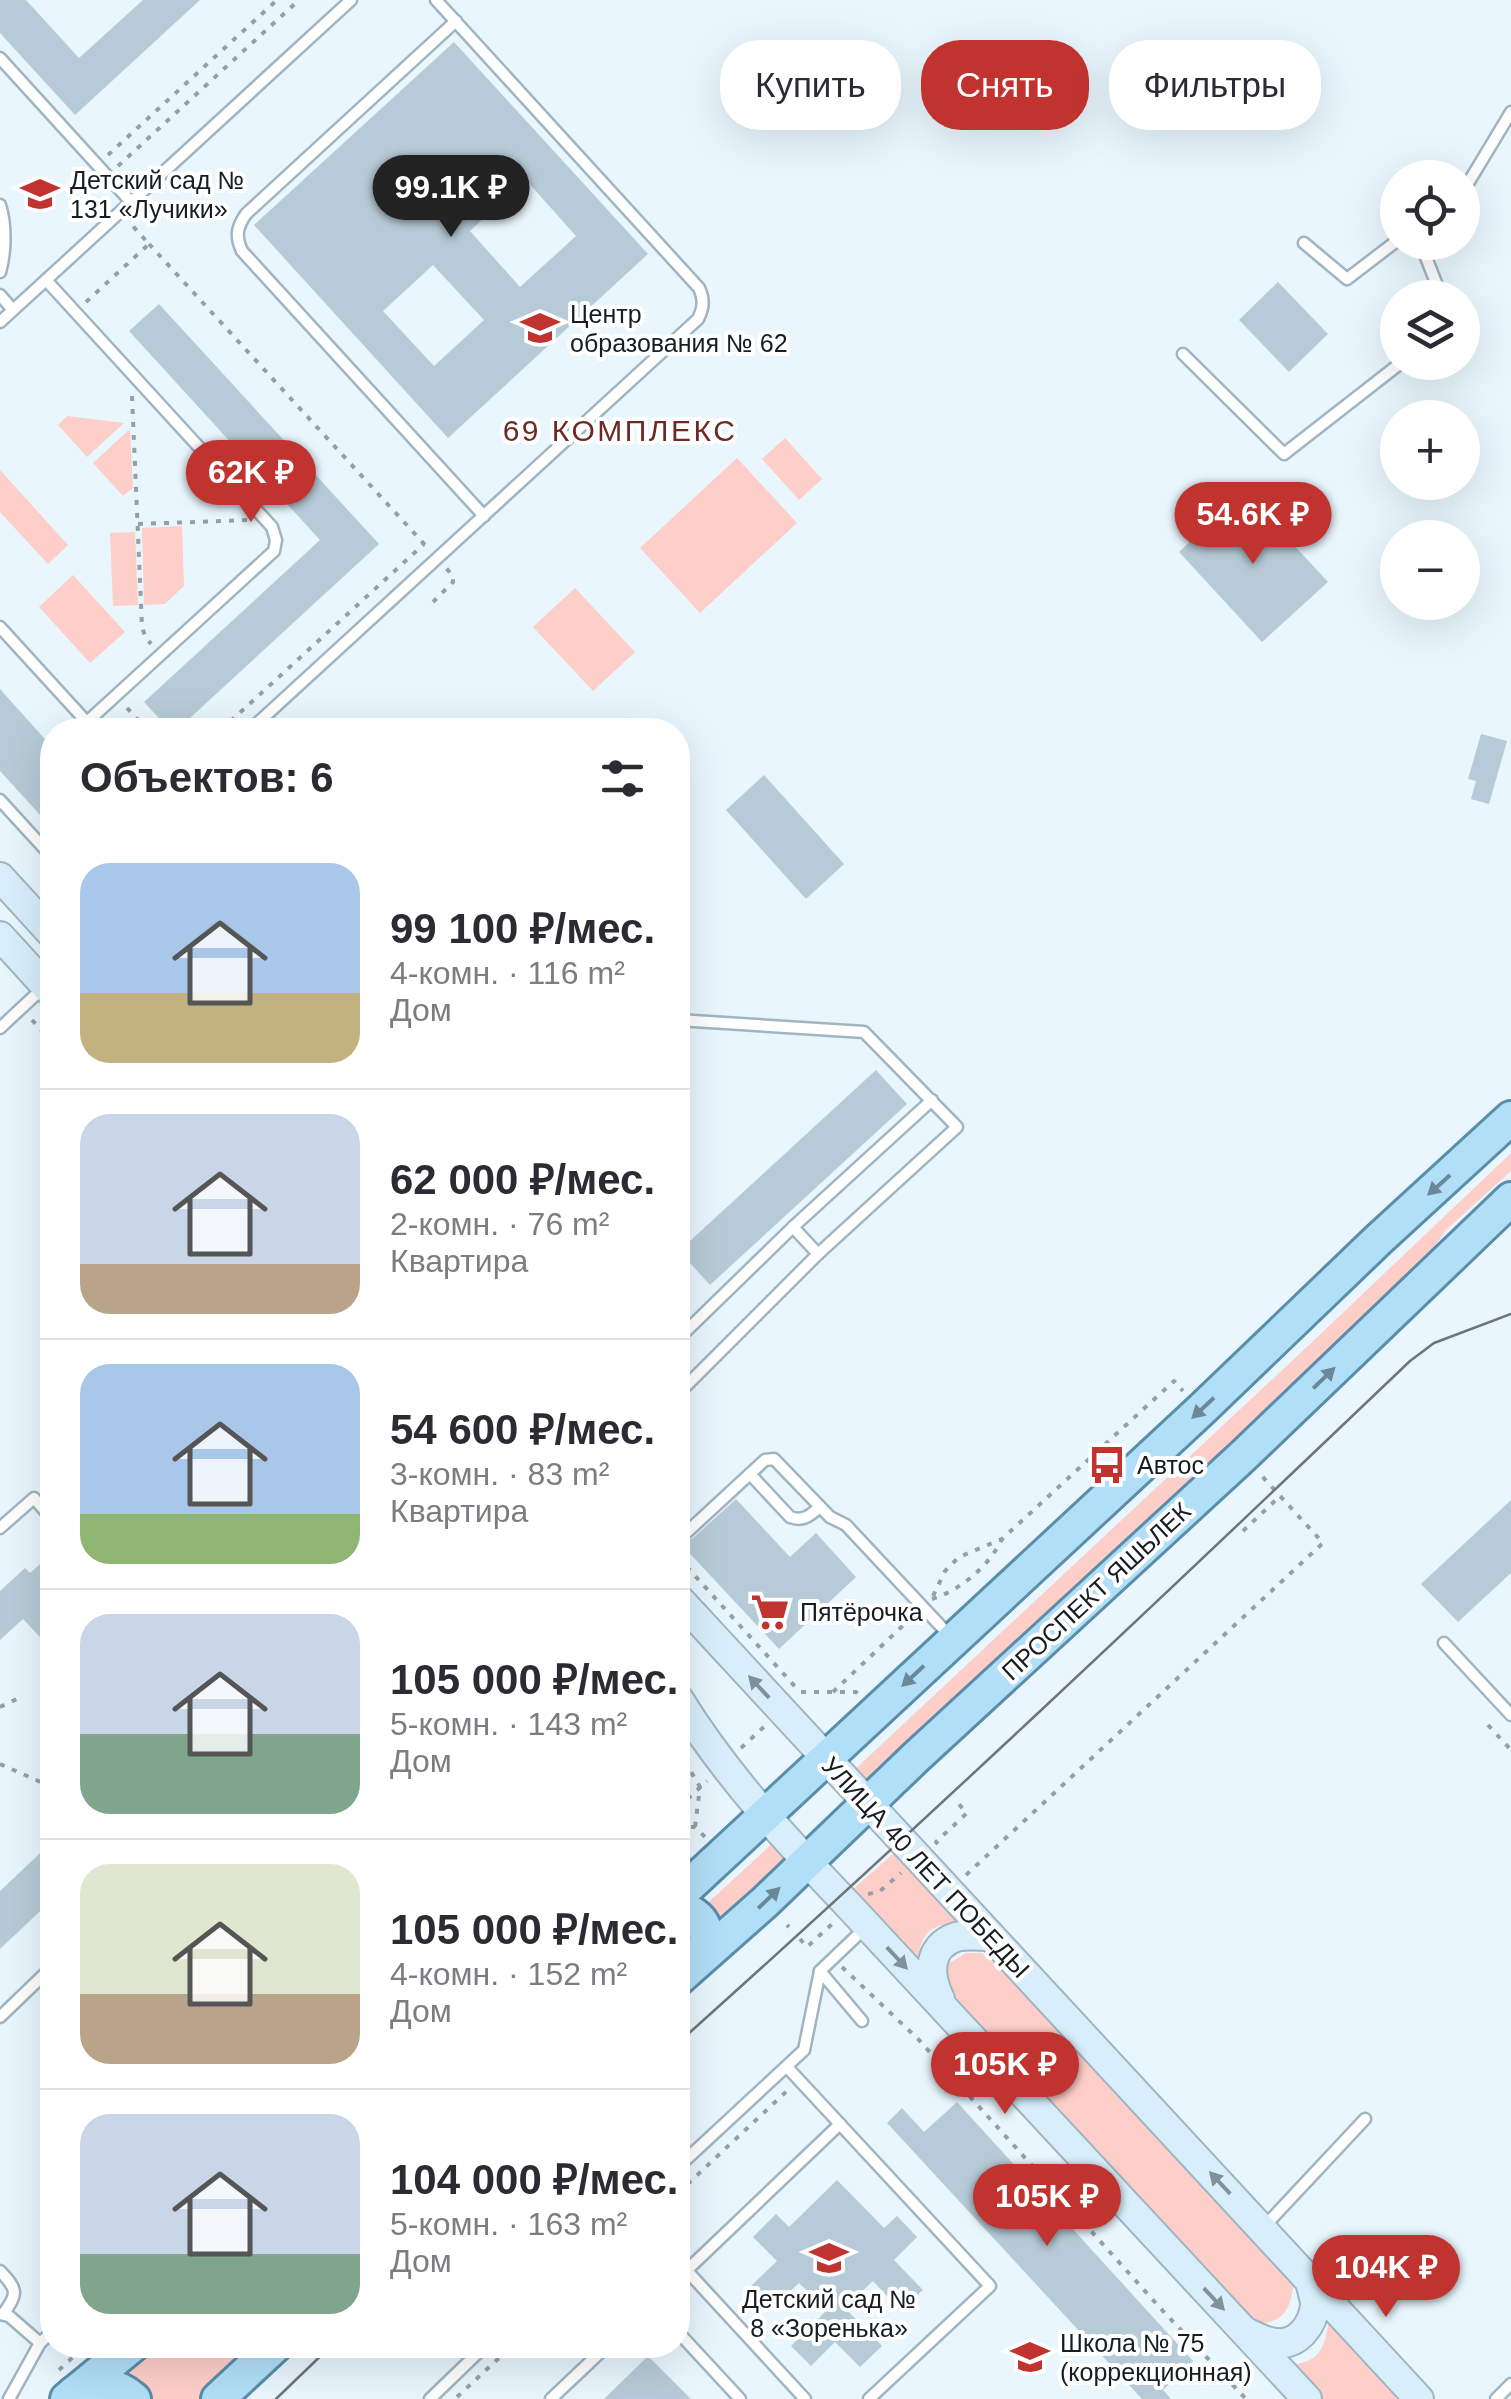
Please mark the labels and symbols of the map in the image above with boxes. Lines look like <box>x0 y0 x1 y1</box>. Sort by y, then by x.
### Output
pin: 99.1K ₽ <box>359 155 543 240</box>
place label: Детский сад № 131 «Лучики» <box>70 166 244 223</box>
school or university icon: Детский сад № 131 «Лучики» <box>19 173 61 215</box>
place label: Центр образования № 62 <box>570 300 788 357</box>
school or university icon: Центр образования № 62 <box>519 307 561 349</box>
district label: 69 КОМПЛЕКС <box>503 414 737 447</box>
pin: 62K ₽ <box>181 440 321 525</box>
pin: 54.6K ₽ <box>1161 482 1345 567</box>
one-way arrow <box>1427 1173 1452 1195</box>
one-way arrow <box>1311 1367 1335 1390</box>
one-way arrow <box>1192 1396 1216 1419</box>
bus stop icon: Автос <box>1086 1444 1128 1486</box>
place label: Автос <box>1137 1451 1204 1479</box>
street label: ПРОСПЕКТ ЯШЬЛЕК <box>996 1496 1196 1686</box>
supermarket icon: Пятёрочка <box>749 1591 791 1633</box>
place label: Пятёрочка <box>800 1598 923 1626</box>
one-way arrow <box>902 1664 926 1687</box>
one-way arrow <box>748 1675 771 1699</box>
street label: УЛИЦА 40 ЛЕТ ПОБЕДЫ <box>816 1751 1036 1983</box>
one-way arrow <box>756 1887 780 1910</box>
one-way arrow <box>885 1946 908 1970</box>
pin: 105K ₽ <box>924 2032 1086 2117</box>
pin: 105K ₽ <box>966 2164 1128 2249</box>
one-way arrow <box>1209 2172 1232 2196</box>
pin: 104K ₽ <box>1305 2235 1467 2320</box>
school or university icon: Детский сад № 8 «Зоренька» <box>808 2237 850 2279</box>
place label: Детский сад № 8 «Зоренька» <box>742 2285 916 2342</box>
one-way arrow <box>1202 2287 1225 2311</box>
place label: Школа № 75 (коррекционная) <box>1060 2329 1252 2386</box>
school or university icon: Школа № 75 (коррекционная) <box>1009 2336 1051 2378</box>

